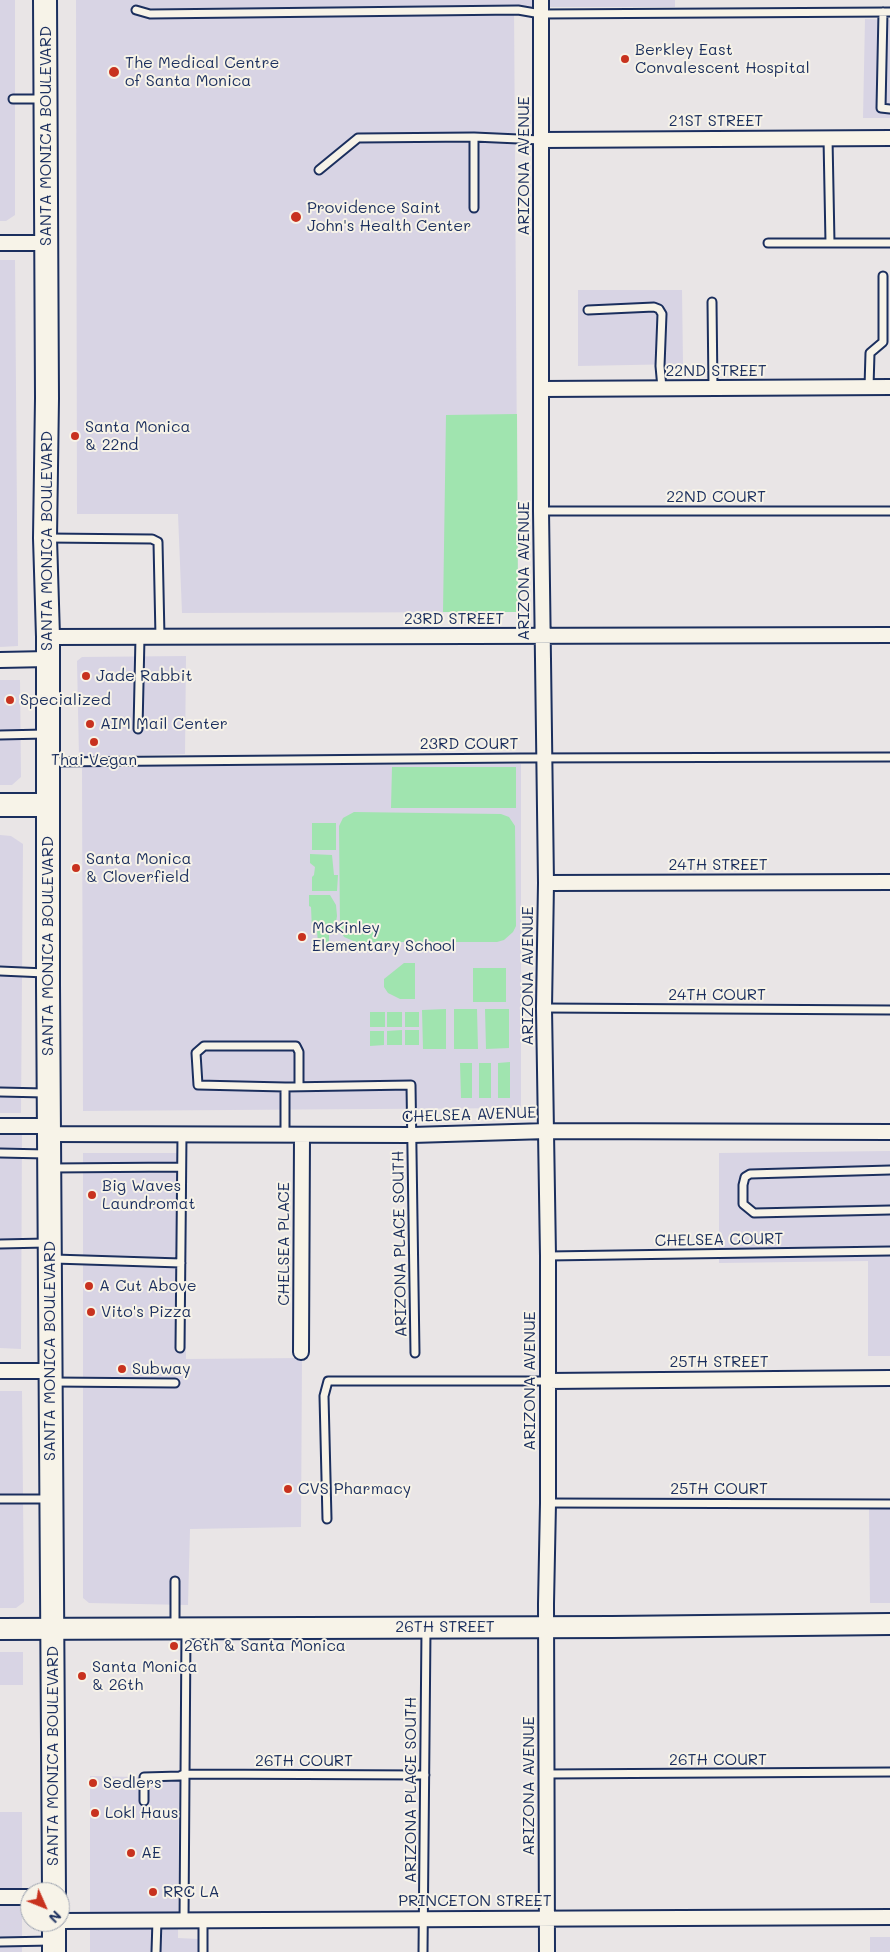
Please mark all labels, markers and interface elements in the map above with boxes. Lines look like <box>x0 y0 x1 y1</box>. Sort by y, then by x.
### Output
street label: SANTA MONICA BOULEVARD <box>36 26 56 246</box>
place label: Berkley East Convalescent Hospital <box>635 40 810 78</box>
place label: The Medical Centre of Santa Monica <box>125 53 279 91</box>
marker: Berkley East Convalescent Hospital <box>619 53 631 65</box>
marker: The Medical Centre of Santa Monica <box>107 65 121 79</box>
street label: ARIZONA AVENUE <box>514 96 534 236</box>
street label: 21ST STREET <box>669 111 763 131</box>
place label: Providence Saint John's Health Center <box>307 198 471 236</box>
marker: Providence Saint John's Health Center <box>289 210 303 224</box>
street label: 22ND STREET <box>665 361 767 381</box>
place label: Santa Monica & 22nd <box>85 417 190 455</box>
marker: Santa Monica & 22nd <box>69 430 81 442</box>
street label: SANTA MONICA BOULEVARD <box>37 431 57 651</box>
street label: 22ND COURT <box>666 487 766 507</box>
street label: ARIZONA AVENUE <box>514 501 534 641</box>
street label: 23RD STREET <box>404 609 504 629</box>
place label: Jade Rabbit <box>96 666 192 686</box>
marker: Jade Rabbit <box>80 670 92 682</box>
place label: Specialized <box>20 690 111 710</box>
marker: Specialized <box>4 694 16 706</box>
place label: AIM Mail Center <box>100 714 228 734</box>
marker: AIM Mail Center <box>84 718 96 730</box>
street label: 23RD COURT <box>420 734 518 754</box>
marker: Thai Vegan <box>88 736 100 748</box>
place label: Thai Vegan <box>51 750 137 770</box>
street label: SANTA MONICA BOULEVARD <box>38 836 58 1056</box>
place label: Santa Monica & Cloverfield <box>86 849 191 887</box>
street label: 24TH STREET <box>668 855 768 875</box>
marker: Santa Monica & Cloverfield <box>70 862 82 874</box>
street label: ARIZONA AVENUE <box>518 906 538 1046</box>
place label: McKinley Elementary School <box>312 918 456 956</box>
marker: McKinley Elementary School <box>296 931 308 943</box>
street label: 24TH COURT <box>668 985 766 1005</box>
street label: CHELSEA AVENUE <box>401 1103 537 1127</box>
street label: ARIZONA PLACE SOUTH <box>389 1151 411 1337</box>
place label: Big Waves Laundromat <box>102 1176 195 1214</box>
street label: CHELSEA PLACE <box>274 1182 294 1306</box>
marker: Big Waves Laundromat <box>86 1189 98 1201</box>
street label: CHELSEA COURT <box>654 1229 784 1251</box>
street label: SANTA MONICA BOULEVARD <box>40 1241 60 1461</box>
place label: A Cut Above <box>99 1276 197 1296</box>
marker: A Cut Above <box>83 1280 95 1292</box>
place label: Vito's Pizza <box>101 1302 192 1322</box>
marker: Vito's Pizza <box>85 1306 97 1318</box>
street label: ARIZONA AVENUE <box>520 1311 540 1451</box>
street label: 25TH STREET <box>669 1352 769 1372</box>
place label: Subway <box>132 1359 191 1379</box>
marker: Subway <box>116 1363 128 1375</box>
place label: CVS Pharmacy <box>298 1479 411 1499</box>
street label: 25TH COURT <box>670 1479 768 1499</box>
marker: CVS Pharmacy <box>282 1483 294 1495</box>
street label: 26TH STREET <box>395 1617 495 1637</box>
place label: 26th & Santa Monica <box>184 1636 346 1656</box>
marker: 26th & Santa Monica <box>168 1640 180 1652</box>
street label: SANTA MONICA BOULEVARD <box>43 1646 63 1866</box>
place label: Santa Monica & 26th <box>92 1657 197 1695</box>
marker: Santa Monica & 26th <box>76 1670 88 1682</box>
street label: ARIZONA PLACE SOUTH <box>401 1697 421 1883</box>
street label: ARIZONA AVENUE <box>519 1716 539 1856</box>
street label: 26TH COURT <box>669 1750 767 1770</box>
street label: 26TH COURT <box>255 1751 353 1771</box>
place label: Sedlers <box>103 1773 162 1793</box>
marker: Sedlers <box>87 1777 99 1789</box>
place label: Lokl Haus <box>105 1803 178 1823</box>
marker: Lokl Haus <box>89 1807 101 1819</box>
place label: AE <box>141 1843 161 1863</box>
marker: AE <box>125 1847 137 1859</box>
north arrow <box>20 1882 70 1932</box>
place label: RRC LA <box>163 1882 220 1902</box>
marker: RRC LA <box>147 1886 159 1898</box>
street label: PRINCETON STREET <box>398 1891 552 1911</box>
text: N <box>45 1907 66 1927</box>

